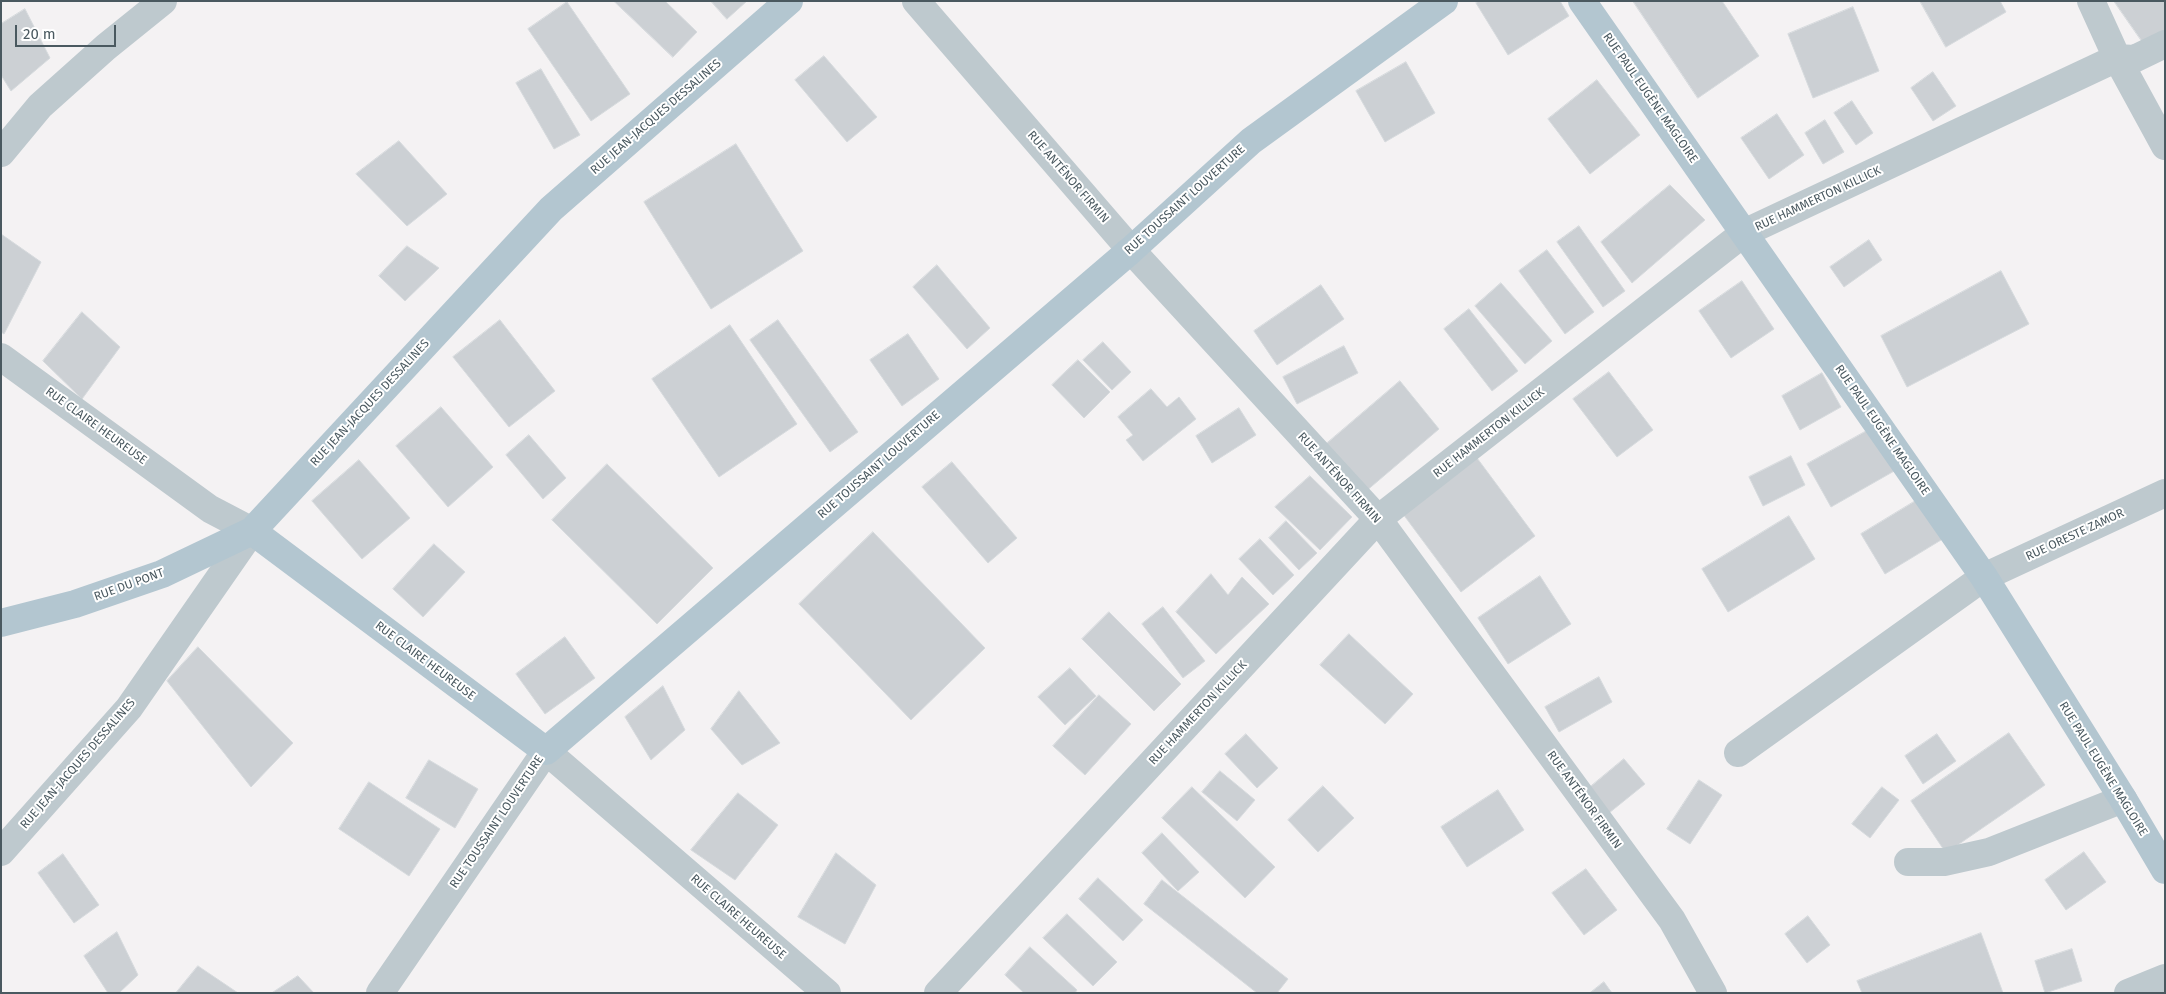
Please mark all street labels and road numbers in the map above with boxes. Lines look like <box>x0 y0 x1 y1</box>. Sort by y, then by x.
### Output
street label: RUE PAUL EUGÈNE MAGLOIRE <box>1599 30 1701 166</box>
street label: RUE JEAN-JACQUES DESSALINES <box>588 56 724 178</box>
street label: RUE ANTÉNOR FIRMIN <box>1024 128 1112 226</box>
street label: RUE TOUSSAINT LOUVERTURE <box>1122 142 1248 258</box>
street label: RUE HAMMERTON KILLICK <box>1753 163 1883 235</box>
street label: RUE JEAN-JACQUES DESSALINES <box>307 337 433 469</box>
street label: RUE PAUL EUGÈNE MAGLOIRE <box>1831 362 1933 498</box>
street label: RUE CLAIRE HEUREUSE <box>43 384 149 468</box>
street label: RUE HAMMERTON KILLICK <box>1431 385 1547 481</box>
street label: RUE TOUSSAINT LOUVERTURE <box>815 408 943 522</box>
street label: RUE ANTÉNOR FIRMIN <box>1294 430 1384 526</box>
street label: RUE ORESTE ZAMOR <box>2024 506 2126 564</box>
street label: RUE DU PONT <box>92 566 166 604</box>
street label: RUE CLAIRE HEUREUSE <box>372 619 478 703</box>
street label: RUE HAMMERTON KILLICK <box>1146 658 1250 768</box>
street label: RUE JEAN-JACQUES DESSALINES <box>17 696 139 832</box>
street label: RUE PAUL EUGÈNE MAGLOIRE <box>2056 699 2150 839</box>
street label: RUE ANTÉNOR FIRMIN <box>1544 748 1624 852</box>
street label: RUE TOUSSAINT LOUVERTURE <box>447 753 547 891</box>
street label: RUE CLAIRE HEUREUSE <box>687 872 789 962</box>

